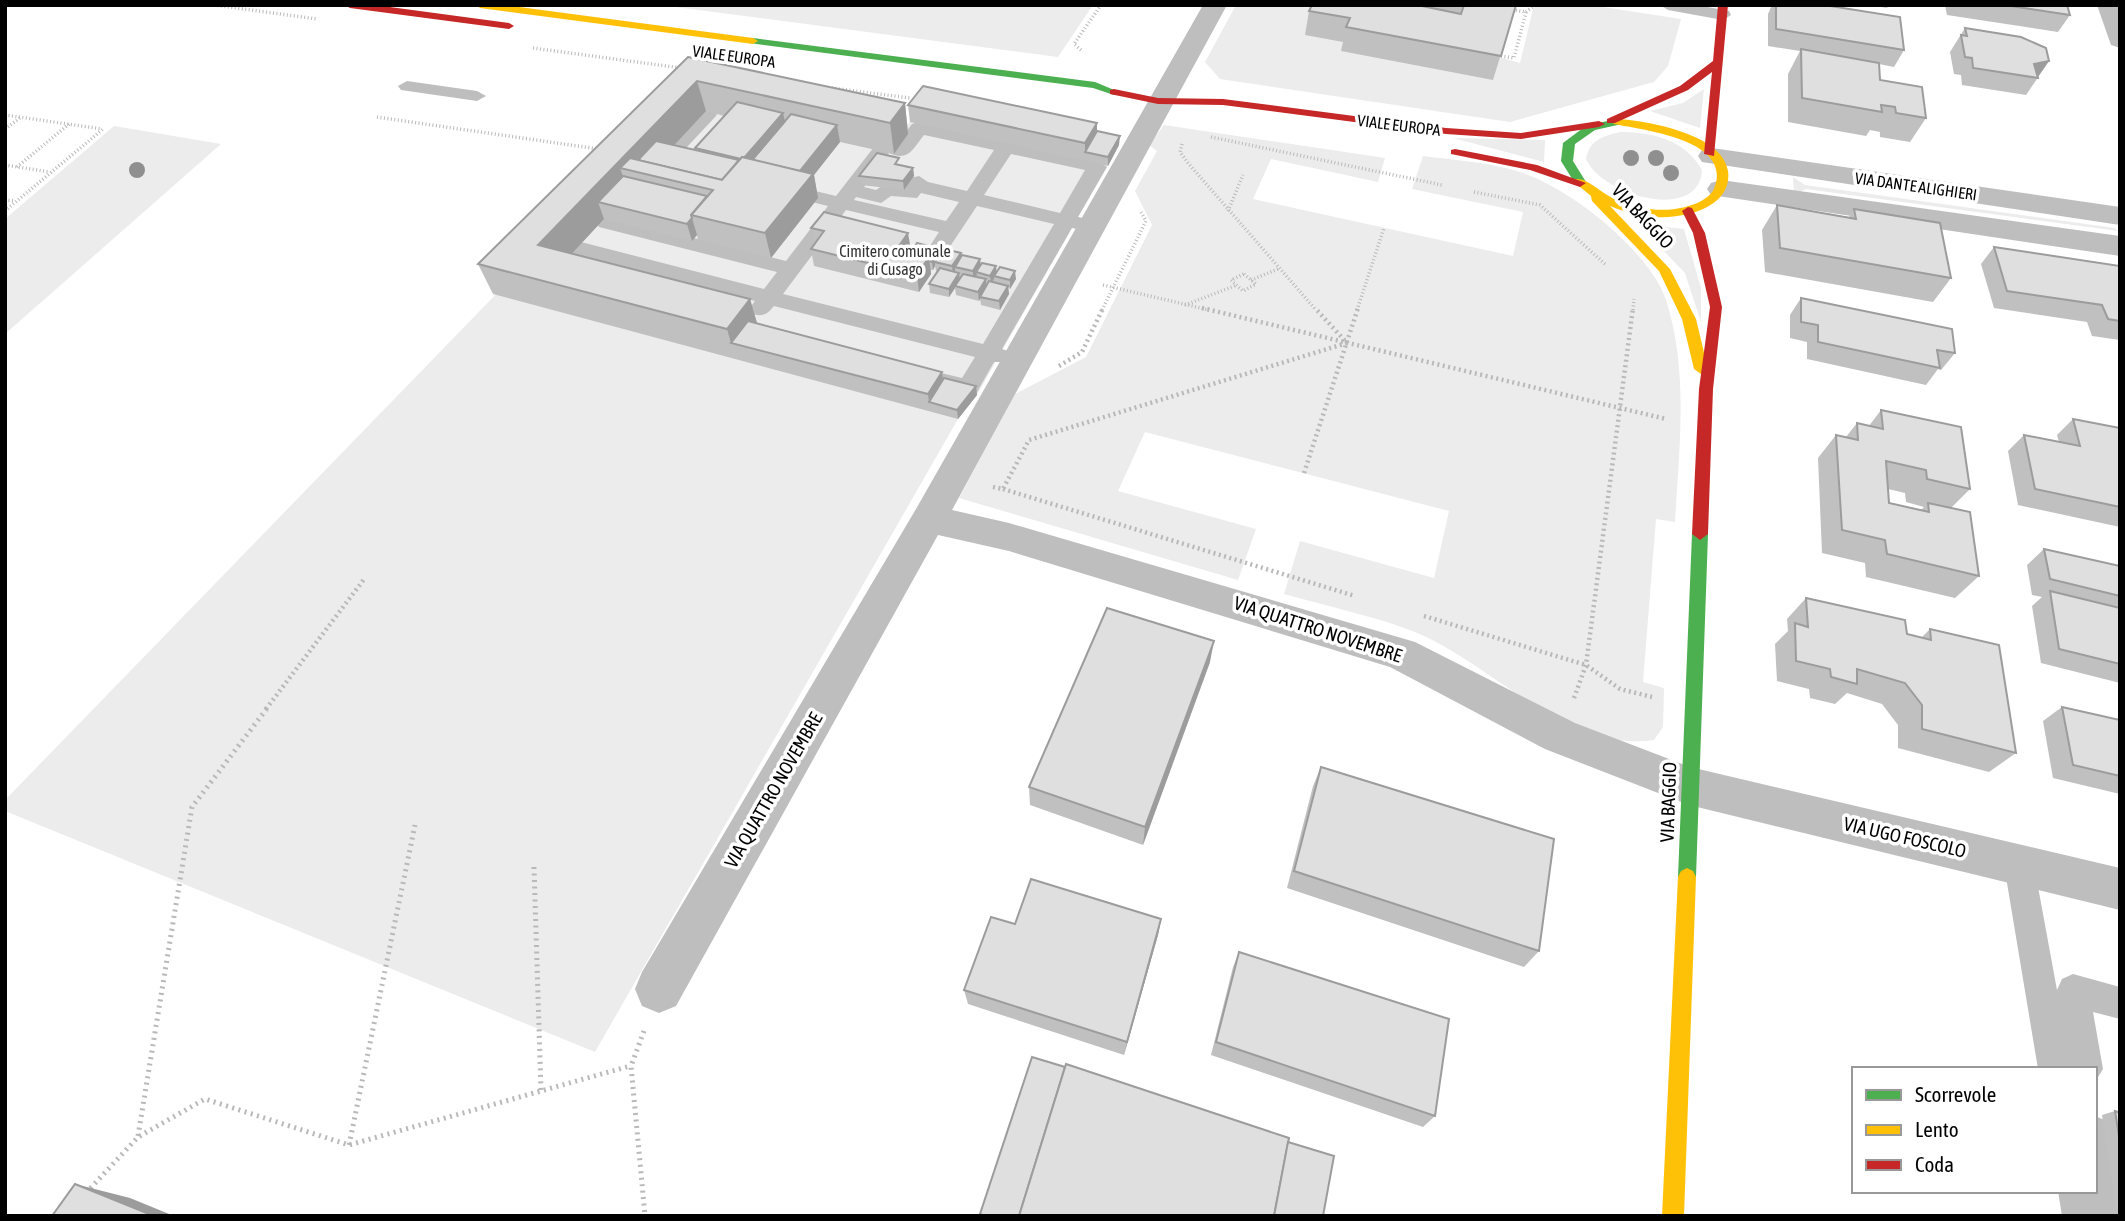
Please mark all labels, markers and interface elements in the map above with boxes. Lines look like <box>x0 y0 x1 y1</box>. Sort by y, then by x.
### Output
street label: VIALE EUROPA <box>691 41 777 71</box>
street label: VIALE EUROPA <box>1356 111 1442 139</box>
street label: VIA DANTE ALIGHIERI <box>1854 169 1978 203</box>
street label: VIA BAGGIO <box>1608 179 1678 253</box>
park label: Cimitero comunale di Cusago <box>839 242 951 279</box>
street label: VIA QUATTRO NOVEMBRE <box>1231 591 1405 667</box>
street label: VIA QUATTRO NOVEMBRE <box>720 709 826 871</box>
street label: VIA BAGGIO <box>1656 761 1680 843</box>
street label: VIA UGO FOSCOLO <box>1842 812 1968 862</box>
legend <box>1852 1067 2097 1193</box>
text: Scorrevole <box>1915 1082 1996 1106</box>
text: Lento <box>1915 1117 1959 1141</box>
text: Coda <box>1915 1152 1954 1176</box>

